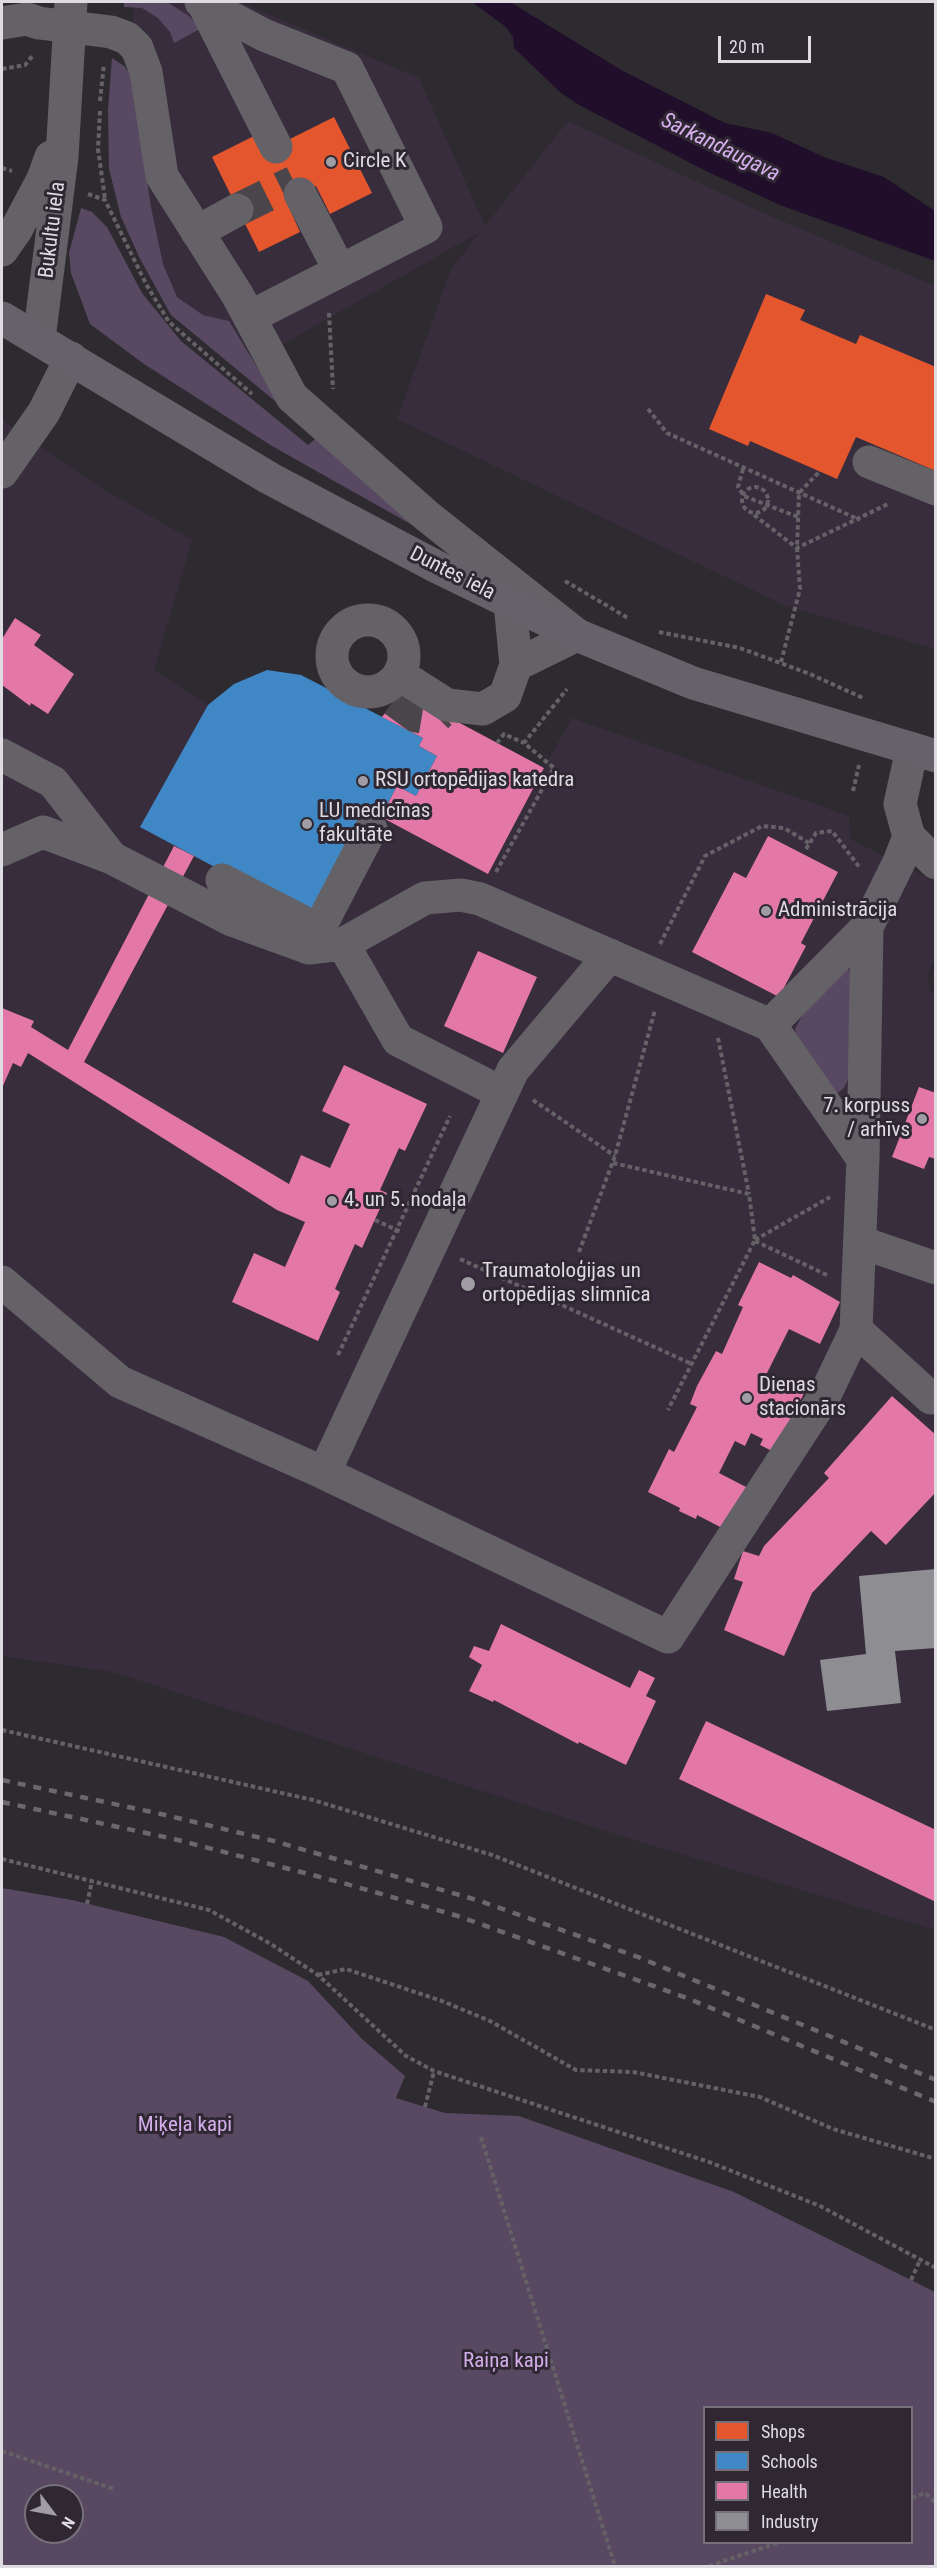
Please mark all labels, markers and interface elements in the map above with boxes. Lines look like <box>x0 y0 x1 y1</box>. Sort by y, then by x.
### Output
scale bar <box>721 24 814 62</box>
text: 20 m <box>729 36 764 57</box>
water label: Sarkandaugava <box>656 108 784 188</box>
place label: Circle K <box>343 149 407 175</box>
marker: Circle K <box>324 155 338 169</box>
street label: Bukultu iela <box>35 180 71 280</box>
street label: Duntes iela <box>405 542 499 606</box>
place label: RSU ortopēdijas katedra <box>375 768 574 794</box>
marker: RSU ortopēdijas katedra <box>356 774 370 788</box>
place label: LU medicīnas fakultāte <box>319 799 430 849</box>
marker: LU medicīnas fakultāte <box>300 817 314 831</box>
place label: Administrācija <box>778 898 897 924</box>
marker: Administrācija <box>759 904 773 918</box>
place label: 7. korpuss / arhīvs <box>823 1094 910 1144</box>
marker: 7. korpuss / arhīvs <box>915 1112 929 1126</box>
place label: 4. un 5. nodaļa <box>344 1188 467 1214</box>
marker: 4. un 5. nodaļa <box>325 1194 339 1208</box>
place label: Traumatoloģijas un ortopēdijas slimnīca <box>482 1259 651 1309</box>
marker: Traumatoloģijas un ortopēdijas slimnīca <box>459 1275 477 1293</box>
place label: Dienas stacionārs <box>759 1373 846 1423</box>
marker: Dienas stacionārs <box>740 1391 754 1405</box>
park label: Miķeļa kapi <box>138 2113 232 2139</box>
park label: Raiņa kapi <box>463 2349 549 2375</box>
legend <box>703 2406 913 2544</box>
text: Shops <box>761 2421 805 2442</box>
text: Schools <box>761 2451 818 2472</box>
text: Health <box>761 2481 807 2502</box>
north arrow <box>24 2484 84 2544</box>
text: Industry <box>761 2511 819 2532</box>
text: N <box>57 2514 79 2532</box>

